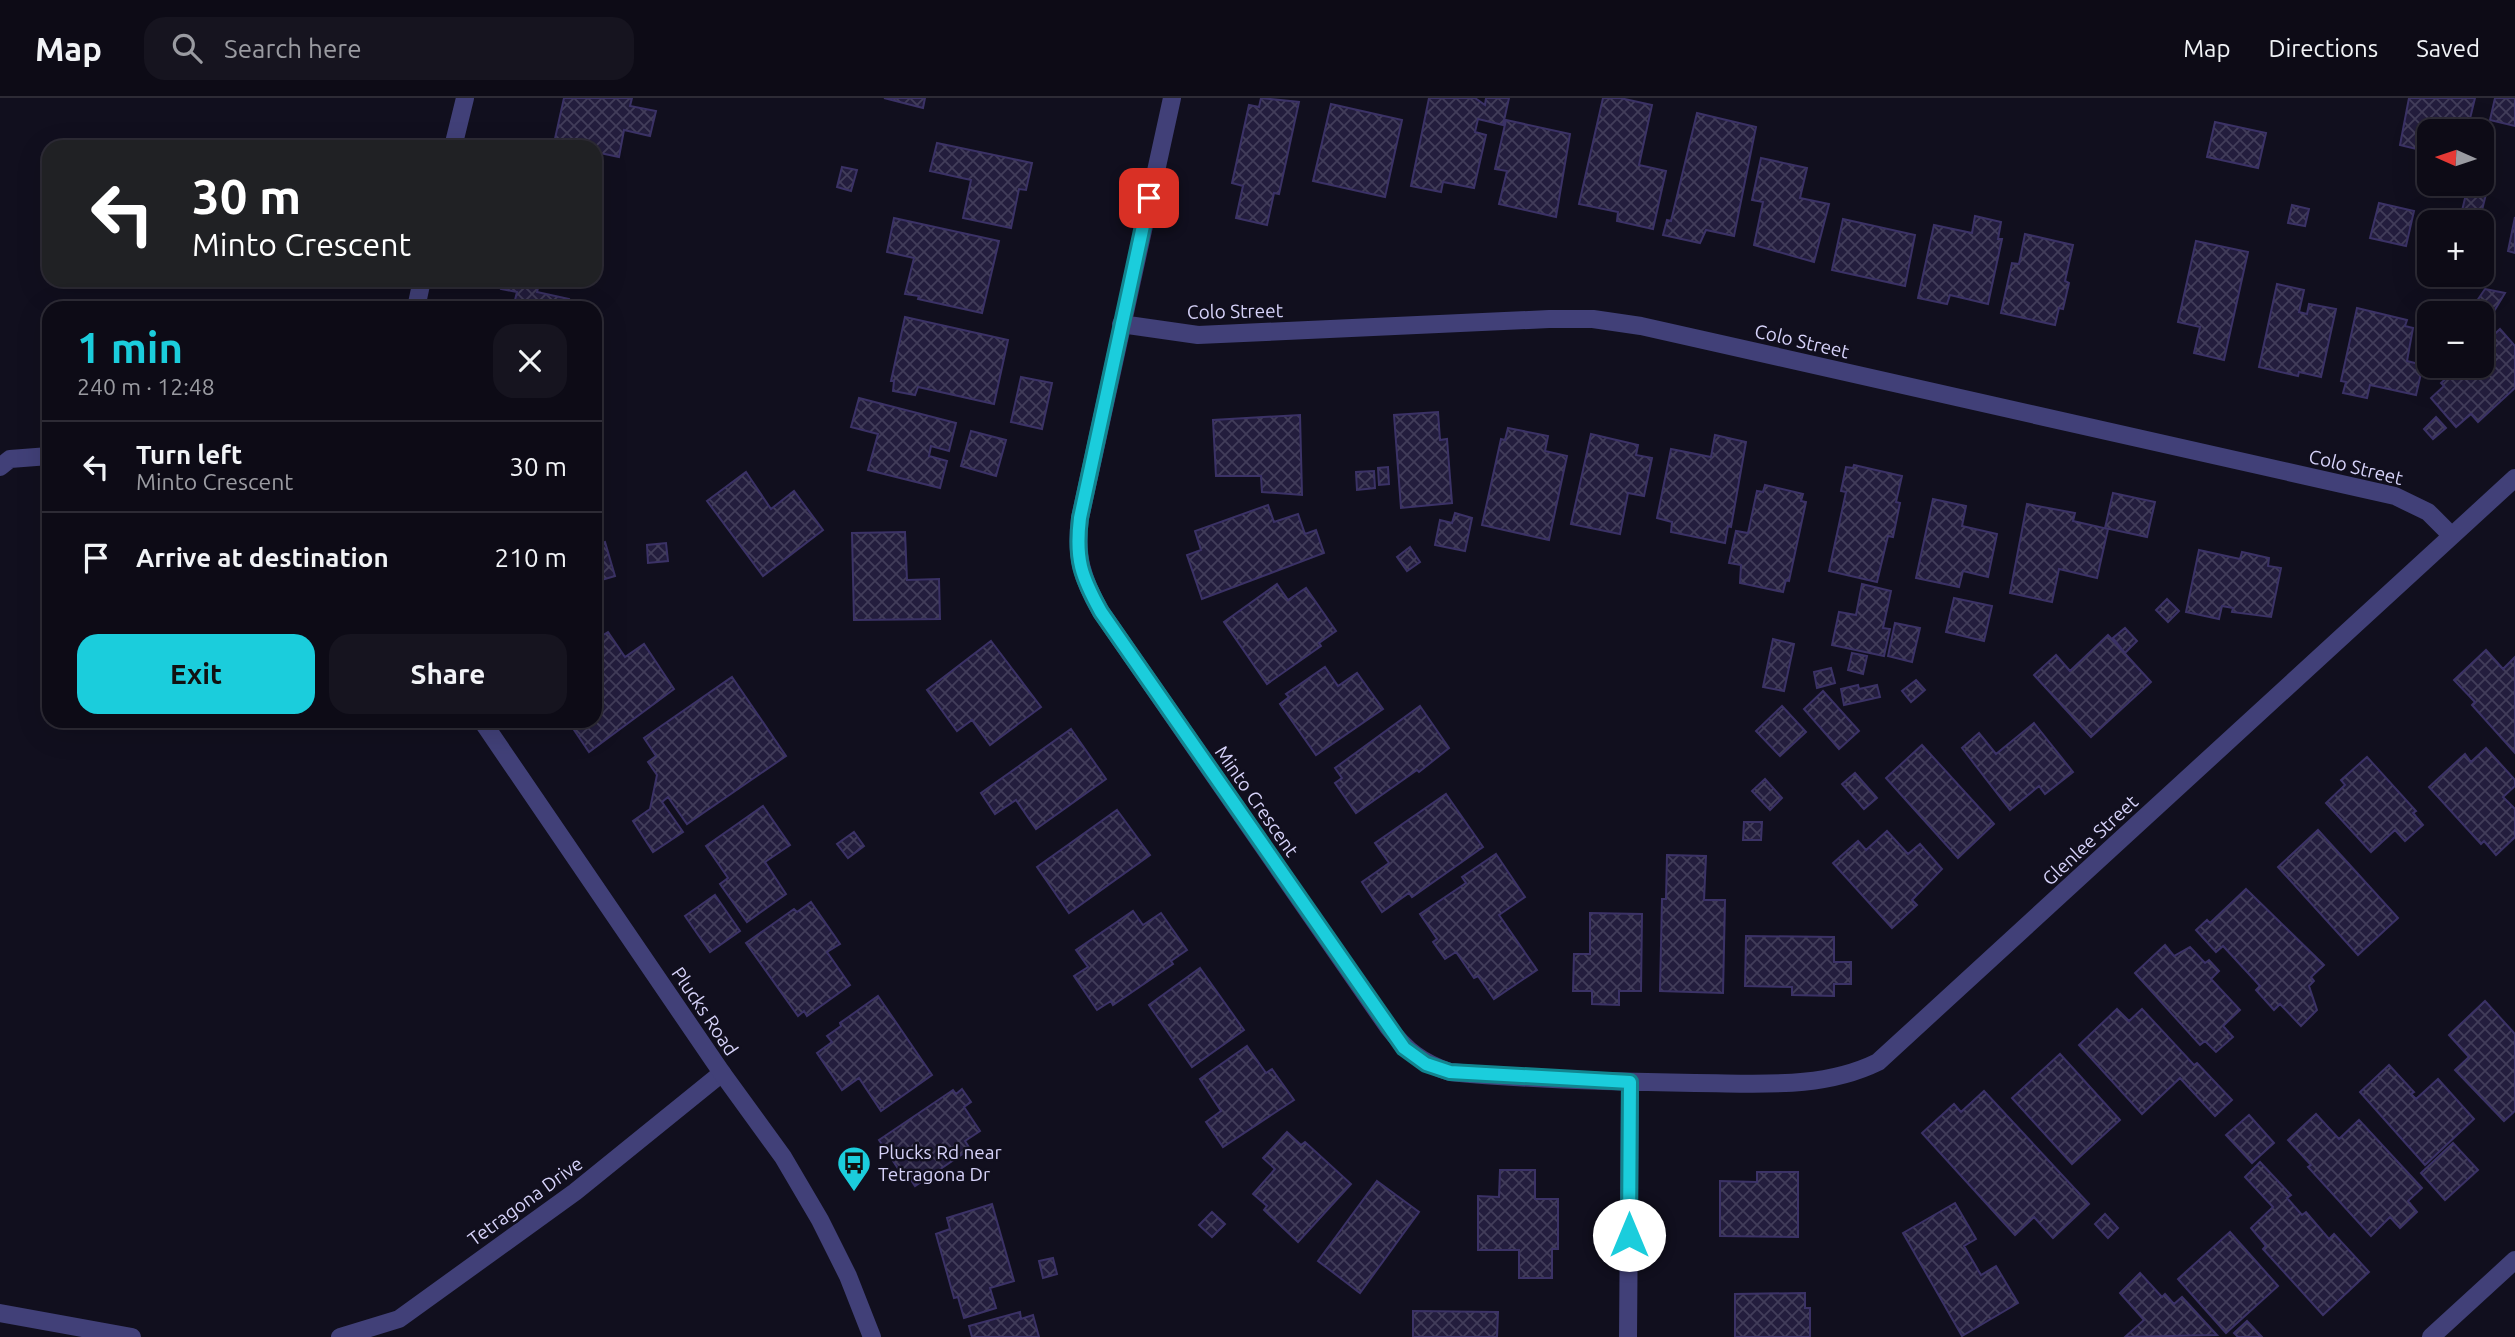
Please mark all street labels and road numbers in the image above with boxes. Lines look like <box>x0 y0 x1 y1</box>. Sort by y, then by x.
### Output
street label: Colo Street <box>1187 299 1284 323</box>
street label: Colo Street <box>1753 319 1852 363</box>
street label: Colo Street <box>2307 445 2406 489</box>
street label: Minto Crescent <box>1211 741 1304 861</box>
street label: Glenlee Street <box>2038 790 2143 890</box>
street label: Plucks Road <box>667 963 743 1059</box>
street label: Tetragona Drive <box>463 1152 587 1250</box>

